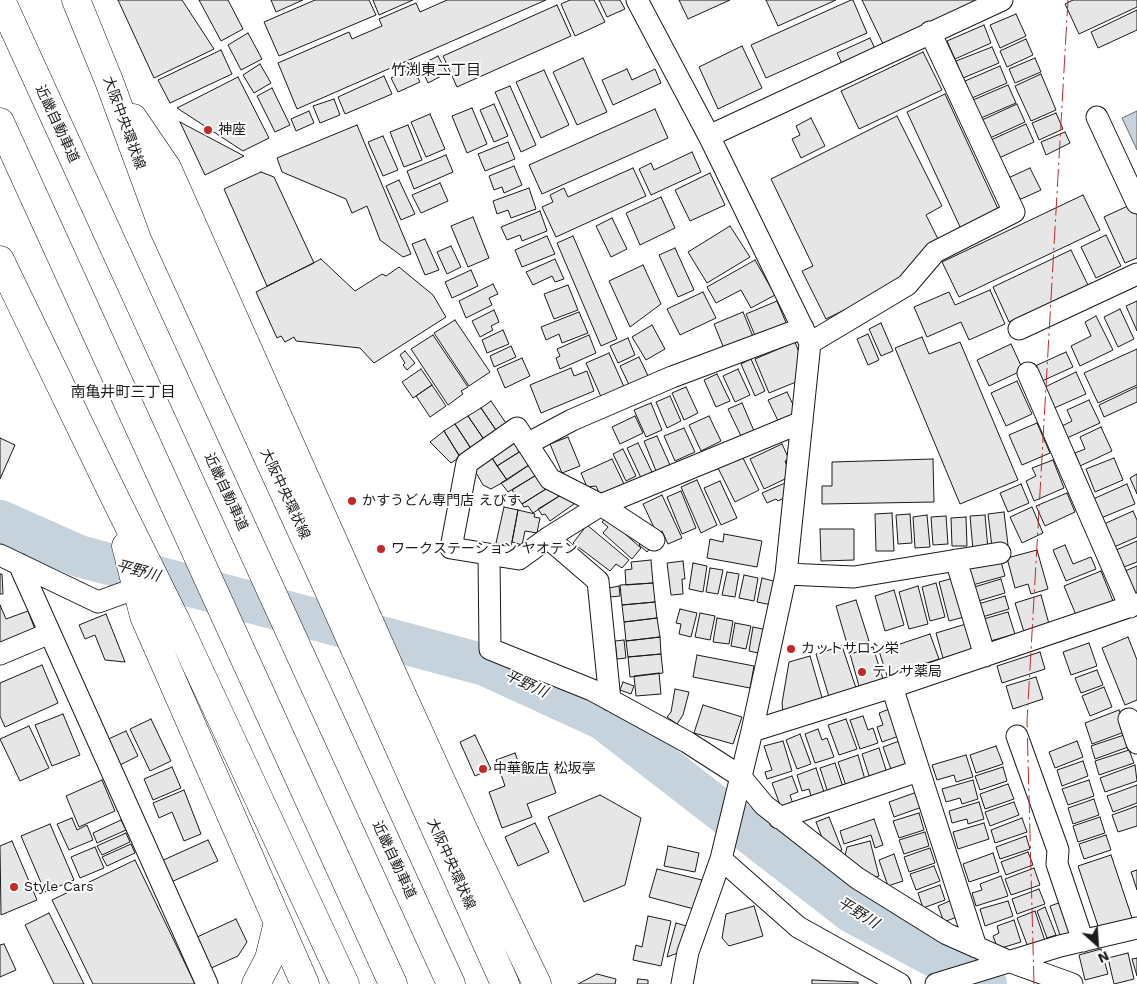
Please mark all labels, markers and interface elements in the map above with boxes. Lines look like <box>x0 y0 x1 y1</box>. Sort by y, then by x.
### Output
district label: 竹渕東二丁目 <box>391 62 481 80</box>
street label: 大阪中央環状線 <box>99 74 149 172</box>
street label: 近畿自動車道 <box>32 82 82 166</box>
place label: 神座 <box>218 122 246 138</box>
marker: 神座 <box>202 124 214 136</box>
district label: 南亀井町三丁目 <box>71 384 175 402</box>
street label: 大阪中央環状線 <box>257 446 313 542</box>
street label: 近畿自動車道 <box>201 450 251 534</box>
place label: かすうどん専門店 えびす <box>362 493 521 509</box>
marker: かすうどん専門店 えびす <box>346 495 358 507</box>
place label: ワークステーション ヤオテン <box>391 541 578 557</box>
marker: ワークステーション ヤオテン <box>375 543 387 555</box>
water label: 平野川 <box>114 556 162 586</box>
place label: カットサロン栄 <box>801 641 899 657</box>
marker: カットサロン栄 <box>785 643 797 655</box>
place label: テレサ薬局 <box>872 664 942 680</box>
water label: 平野川 <box>502 666 550 702</box>
marker: テレサ薬局 <box>856 666 868 678</box>
place label: 中華飯店 松坂亭 <box>493 761 596 777</box>
marker: 中華飯店 松坂亭 <box>477 763 489 775</box>
street label: 大阪中央環状線 <box>423 816 479 912</box>
street label: 近畿自動車道 <box>369 818 419 902</box>
place label: Style Cars <box>24 879 94 895</box>
marker: Style Cars <box>8 881 20 893</box>
water label: 平野川 <box>834 893 882 933</box>
north arrow <box>1072 919 1122 969</box>
text: N <box>1095 948 1112 967</box>

